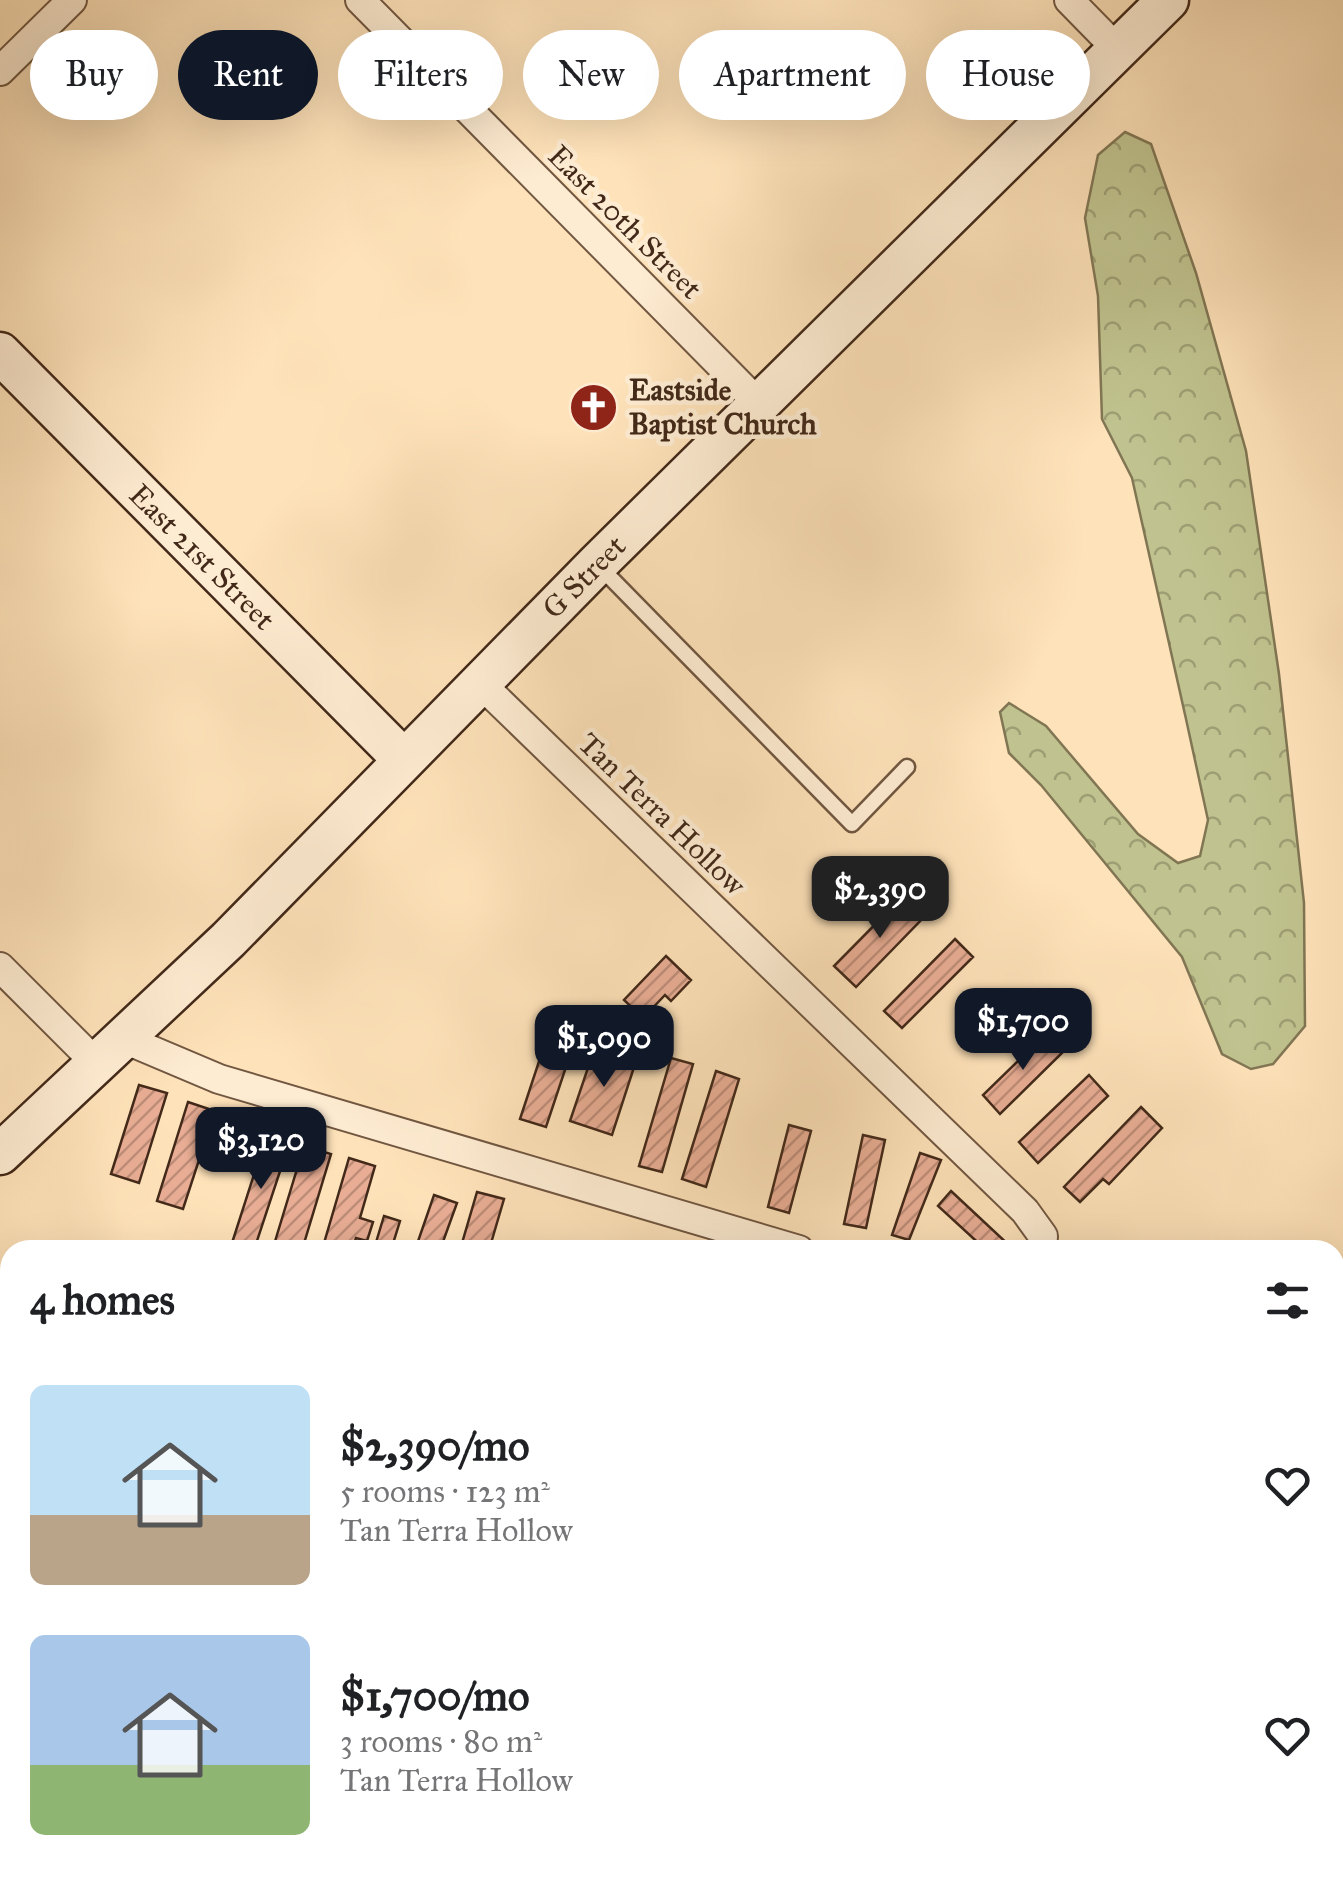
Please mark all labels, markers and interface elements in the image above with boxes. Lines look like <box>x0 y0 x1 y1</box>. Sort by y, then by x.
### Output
chip: Buy <box>30 30 158 120</box>
chip: Rent <box>178 30 318 120</box>
chip: Filters <box>338 30 503 120</box>
chip: New <box>523 30 659 120</box>
chip: Apartment <box>679 30 906 120</box>
chip: House <box>926 30 1090 120</box>
street label: East 20th Street <box>541 138 710 307</box>
place label: Eastside Baptist Church <box>629 372 817 442</box>
church icon: Eastside Baptist Church <box>568 381 620 433</box>
street label: East 21st Street <box>122 477 283 638</box>
street label: G Street <box>535 528 633 626</box>
street label: Tan Terra Hollow <box>571 725 754 904</box>
pin: $2,390 <box>799 856 961 941</box>
text: $2,390 <box>834 869 926 908</box>
pin: $1,700 <box>942 988 1104 1073</box>
text: $1,700 <box>977 1001 1069 1040</box>
pin: $1,090 <box>523 1005 685 1090</box>
text: $1,090 <box>557 1018 651 1057</box>
pin: $3,120 <box>180 1107 342 1192</box>
text: $3,120 <box>217 1120 305 1159</box>
icon: filters <box>1260 1273 1315 1328</box>
text: 4 homes <box>30 1274 175 1326</box>
text: $2,390/mo <box>340 1420 529 1472</box>
icon: home <box>110 1425 230 1545</box>
icon: heart <box>1260 1458 1315 1513</box>
text: 5 rooms · 123 m² <box>340 1472 550 1511</box>
text: Tan Terra Hollow <box>340 1511 573 1550</box>
text: $1,700/mo <box>340 1670 529 1722</box>
icon: home <box>110 1675 230 1795</box>
icon: heart <box>1260 1708 1315 1763</box>
text: 3 rooms · 80 m² <box>340 1722 542 1761</box>
text: Tan Terra Hollow <box>340 1761 573 1800</box>

